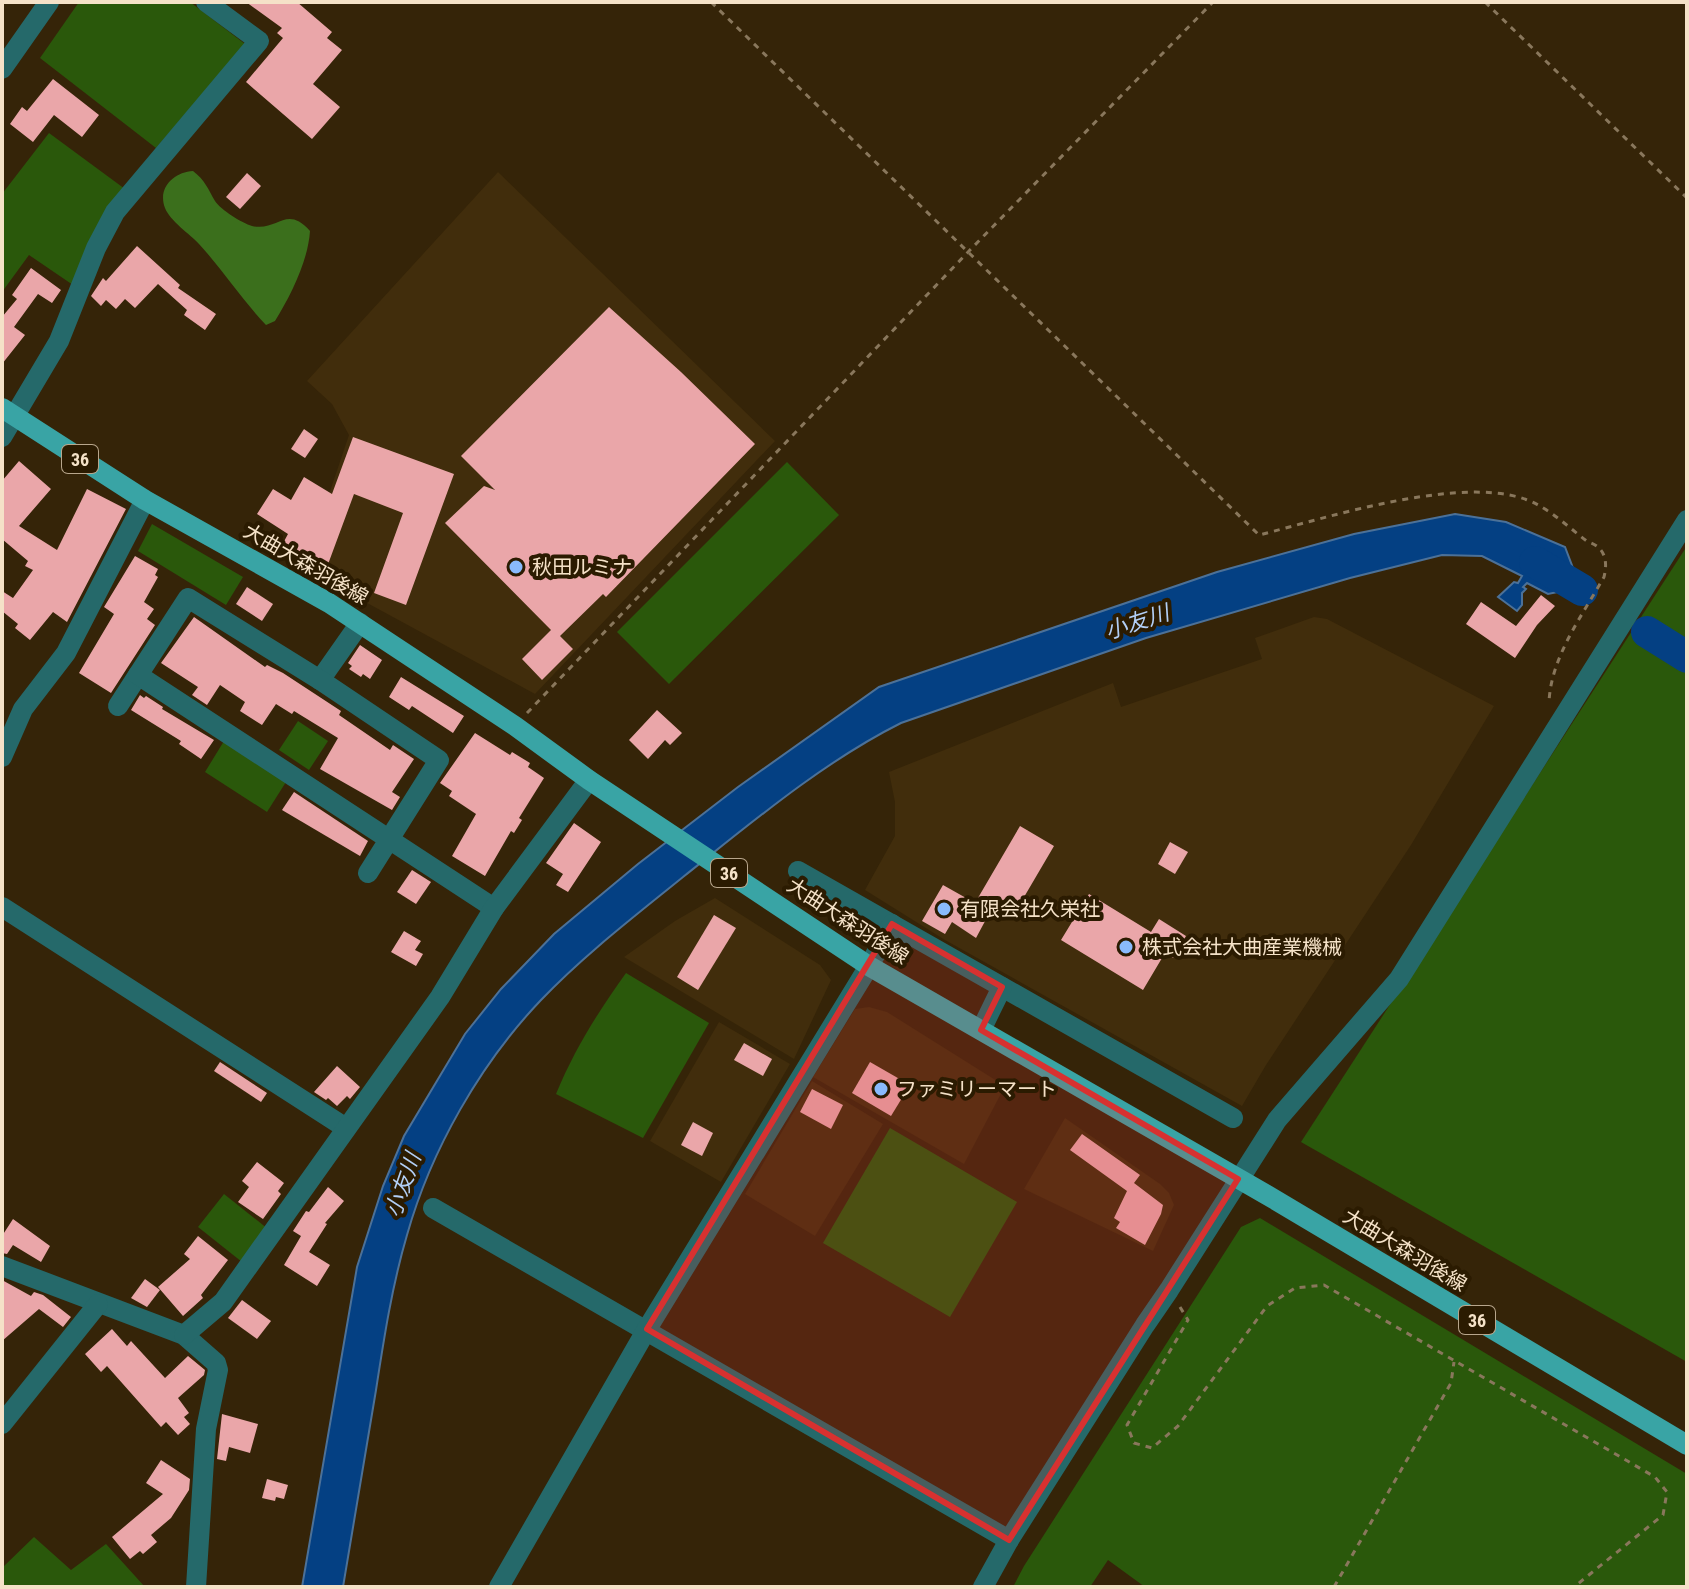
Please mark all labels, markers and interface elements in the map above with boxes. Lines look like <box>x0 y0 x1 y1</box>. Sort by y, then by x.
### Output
road number: 36 <box>62 445 98 473</box>
street label: 大曲大森羽後線 <box>239 519 373 609</box>
place label: 秋田ルミナ <box>532 555 632 579</box>
marker: 秋田ルミナ <box>507 558 525 576</box>
water label: 小友川 <box>1102 599 1174 644</box>
road number: 36 <box>711 859 747 887</box>
street label: 大曲大森羽後線 <box>783 873 913 969</box>
place label: 有限会社久栄社 <box>960 897 1100 921</box>
marker: 有限会社久栄社 <box>935 900 953 918</box>
place label: 株式会社大曲産業機械 <box>1142 935 1342 959</box>
marker: 株式会社大曲産業機械 <box>1117 938 1135 956</box>
place label: ファミリーマート <box>897 1077 1057 1101</box>
marker: ファミリーマート <box>872 1080 890 1098</box>
water label: 小友川 <box>380 1148 426 1220</box>
street label: 大曲大森羽後線 <box>1339 1204 1471 1296</box>
road number: 36 <box>1459 1306 1495 1334</box>

